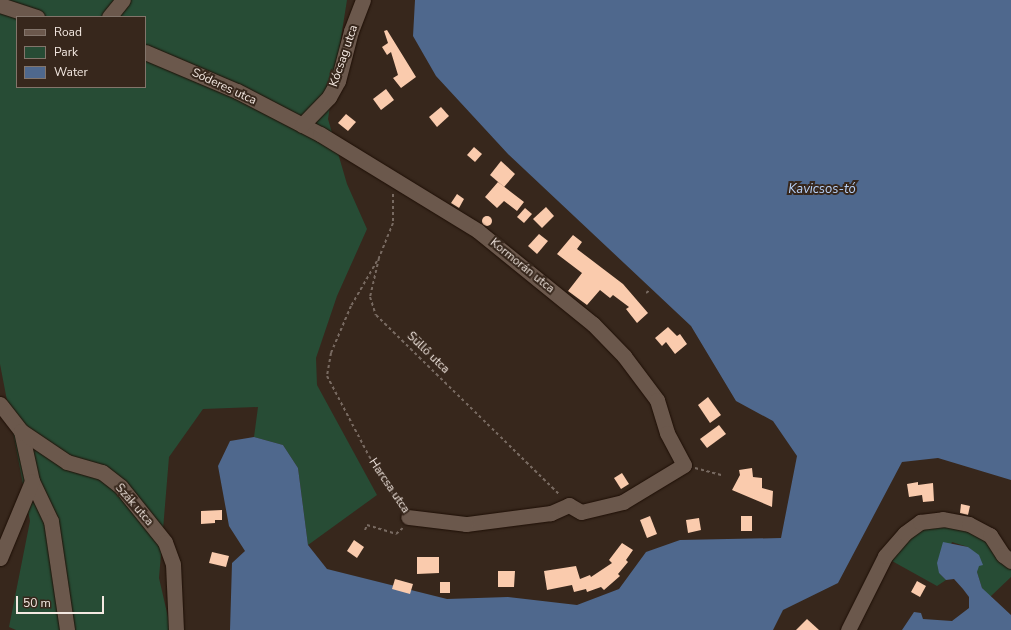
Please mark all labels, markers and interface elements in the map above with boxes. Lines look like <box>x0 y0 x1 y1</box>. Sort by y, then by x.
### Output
legend <box>16 16 146 88</box>
street label: Kócsag utca <box>327 23 361 89</box>
text: Road <box>54 24 82 40</box>
text: Park <box>54 44 78 60</box>
text: Water <box>54 64 88 80</box>
street label: Sóderes utca <box>189 66 259 108</box>
water label: Kavicsos-tó <box>788 181 856 197</box>
street label: Kormorán utca <box>487 236 557 296</box>
street label: Süllő utca <box>404 329 452 377</box>
street label: Harcsa utca <box>365 456 413 516</box>
street label: Szák utca <box>112 481 156 529</box>
scale bar <box>18 588 106 614</box>
text: 50 m <box>23 595 51 611</box>

